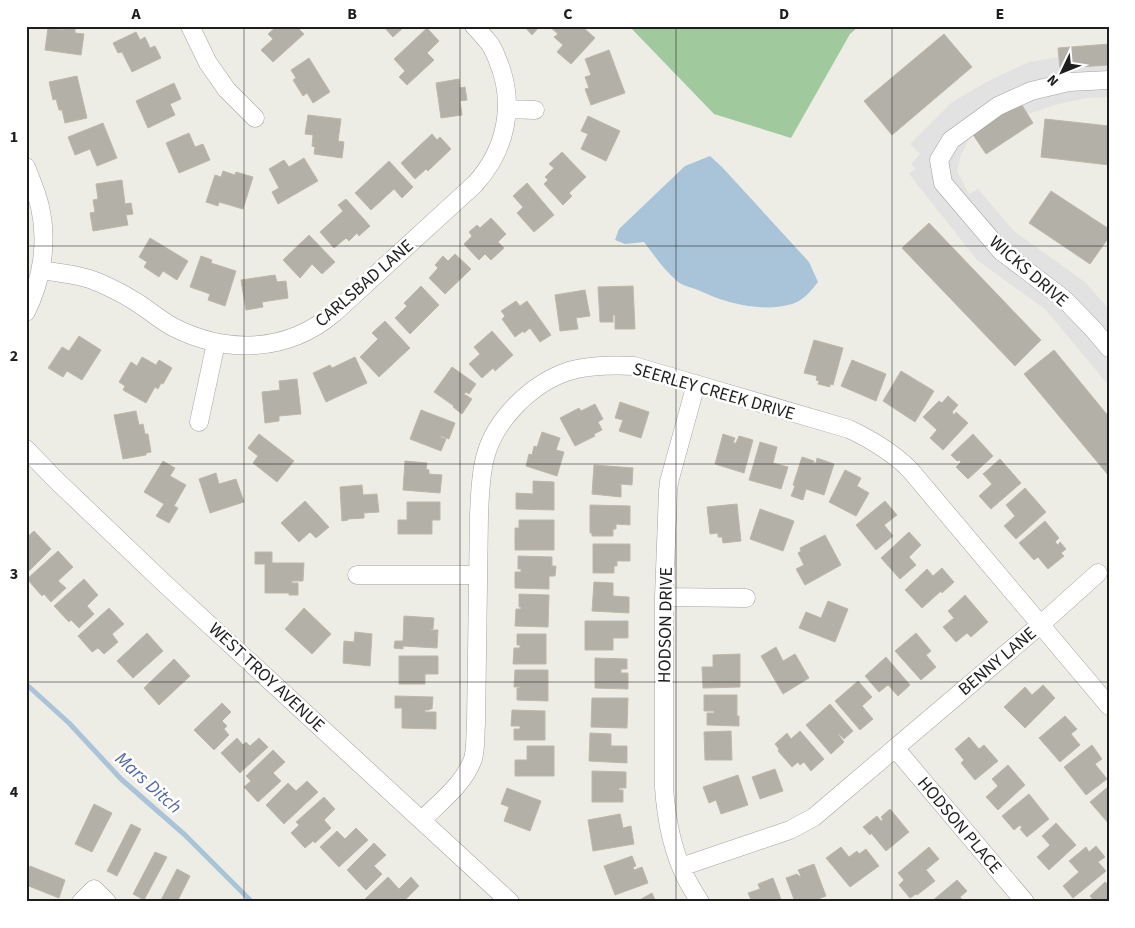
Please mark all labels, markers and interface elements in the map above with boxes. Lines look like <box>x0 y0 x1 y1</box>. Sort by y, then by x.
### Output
text: A <box>130 3 141 25</box>
text: B <box>347 3 357 25</box>
text: C <box>563 3 573 25</box>
text: D <box>779 3 789 25</box>
text: E <box>996 3 1004 25</box>
north arrow <box>1038 48 1088 98</box>
text: N <box>1043 70 1064 90</box>
text: 1 <box>10 126 18 148</box>
street label: WICKS DRIVE <box>984 230 1074 313</box>
street label: CARLSBAD LANE <box>310 234 419 333</box>
text: 2 <box>10 345 18 367</box>
street label: SEERLEY CREEK DRIVE <box>630 356 798 427</box>
text: 3 <box>10 563 18 585</box>
street label: HODSON DRIVE <box>652 567 679 683</box>
street label: WEST TROY AVENUE <box>203 617 330 738</box>
street label: BENNY LANE <box>953 621 1042 702</box>
water label: Mars Ditch <box>109 746 187 820</box>
street label: HODSON PLACE <box>911 771 1008 879</box>
text: 4 <box>10 781 19 803</box>

